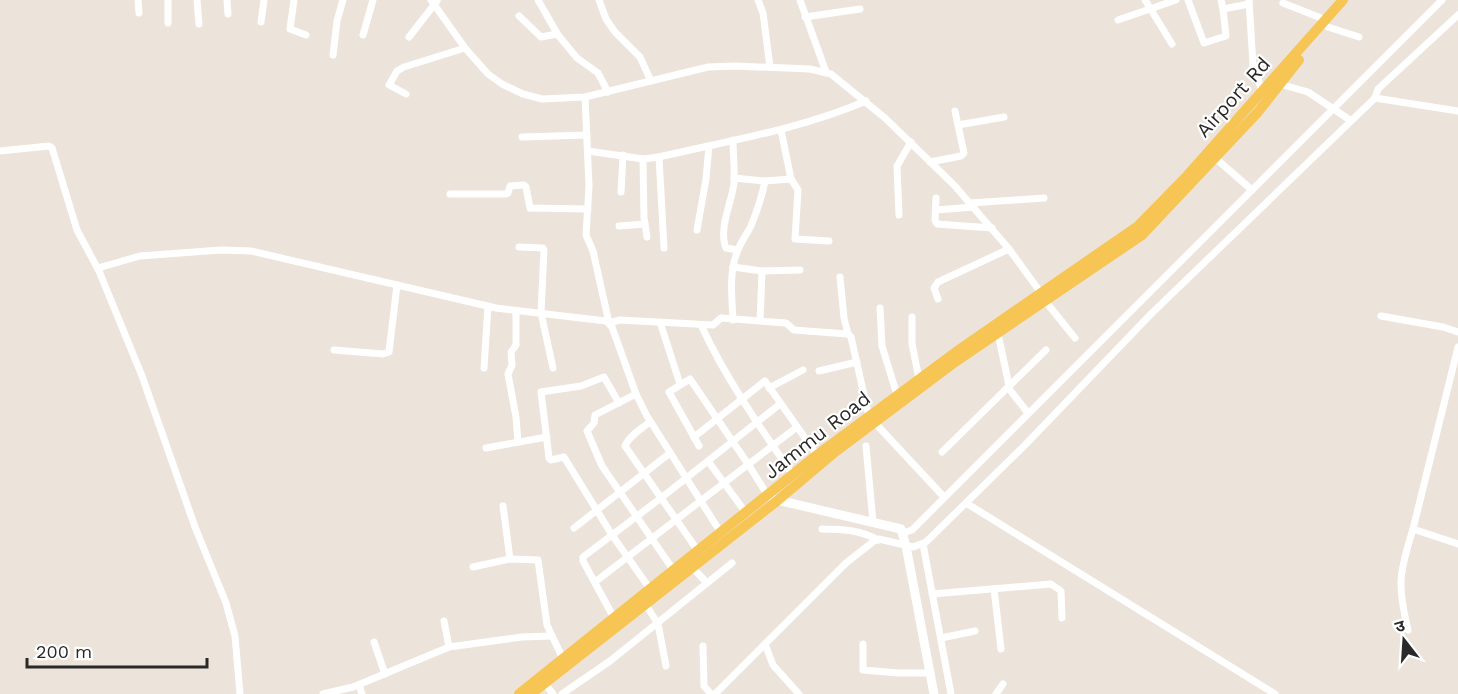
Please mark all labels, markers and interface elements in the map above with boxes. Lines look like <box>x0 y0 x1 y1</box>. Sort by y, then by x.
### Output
street label: Airport Rd <box>1191 52 1275 142</box>
street label: Jammu Road <box>759 386 875 484</box>
north arrow <box>1374 610 1434 670</box>
text: उ <box>1393 615 1408 637</box>
scale bar <box>27 631 207 669</box>
text: 200 m <box>36 641 92 662</box>

